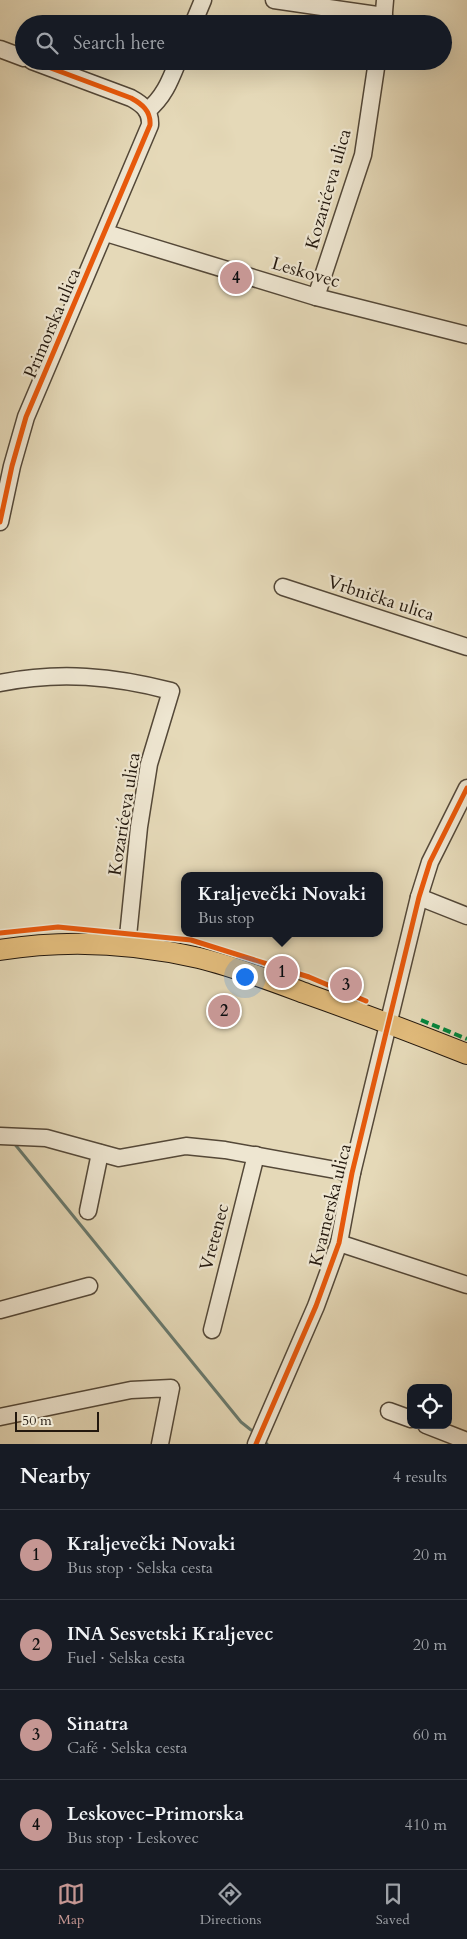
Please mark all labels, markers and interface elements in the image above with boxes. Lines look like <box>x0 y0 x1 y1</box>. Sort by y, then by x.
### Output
search box <box>15 15 452 70</box>
icon: search <box>33 29 61 57</box>
text: Search here <box>73 30 165 56</box>
street label: Kozarićeva ulica <box>299 126 358 252</box>
street label: Leskovec <box>269 251 343 294</box>
pin: 4 <box>220 259 252 297</box>
street label: Primorska ulica <box>18 264 87 382</box>
street label: Vrbnička ulica <box>324 569 438 628</box>
street label: Kozarićeva ulica <box>102 751 147 877</box>
popup <box>181 872 383 937</box>
text: Kraljevečki Novaki <box>198 881 366 907</box>
text: Bus stop <box>198 907 255 929</box>
pin: 1 <box>266 953 298 991</box>
your location <box>232 964 258 990</box>
pin: 3 <box>330 966 362 1004</box>
pin: 2 <box>208 992 240 1030</box>
street label: Kvarnerska ulica <box>303 1141 358 1269</box>
street label: Vretenec <box>194 1201 235 1273</box>
map controls <box>407 1384 452 1429</box>
button: locate <box>407 1384 452 1429</box>
scale bar <box>15 1409 99 1432</box>
text: 50 m <box>22 1411 52 1430</box>
text: Nearby <box>20 1462 91 1491</box>
text: 4 results <box>393 1466 447 1488</box>
text: Kraljevečki Novaki <box>67 1531 236 1557</box>
text: 1 <box>32 1544 40 1566</box>
text: 20 m <box>413 1544 447 1566</box>
text: Bus stop · Selska cesta <box>67 1557 213 1579</box>
text: INA Sesvetski Kraljevec <box>67 1621 273 1647</box>
text: 2 <box>32 1634 40 1656</box>
text: 20 m <box>413 1634 447 1656</box>
text: Fuel · Selska cesta <box>67 1647 185 1669</box>
text: Sinatra <box>67 1711 128 1737</box>
text: 3 <box>32 1724 40 1746</box>
text: 60 m <box>413 1724 447 1746</box>
text: Café · Selska cesta <box>67 1737 187 1759</box>
text: Leskovec-Primorska <box>67 1801 244 1827</box>
text: 4 <box>32 1814 40 1836</box>
text: 410 m <box>405 1814 447 1836</box>
text: Bus stop · Leskovec <box>67 1827 199 1849</box>
tab: Map <box>57 1880 85 1929</box>
tab: Directions <box>200 1880 261 1929</box>
tab: Saved <box>376 1880 410 1929</box>

